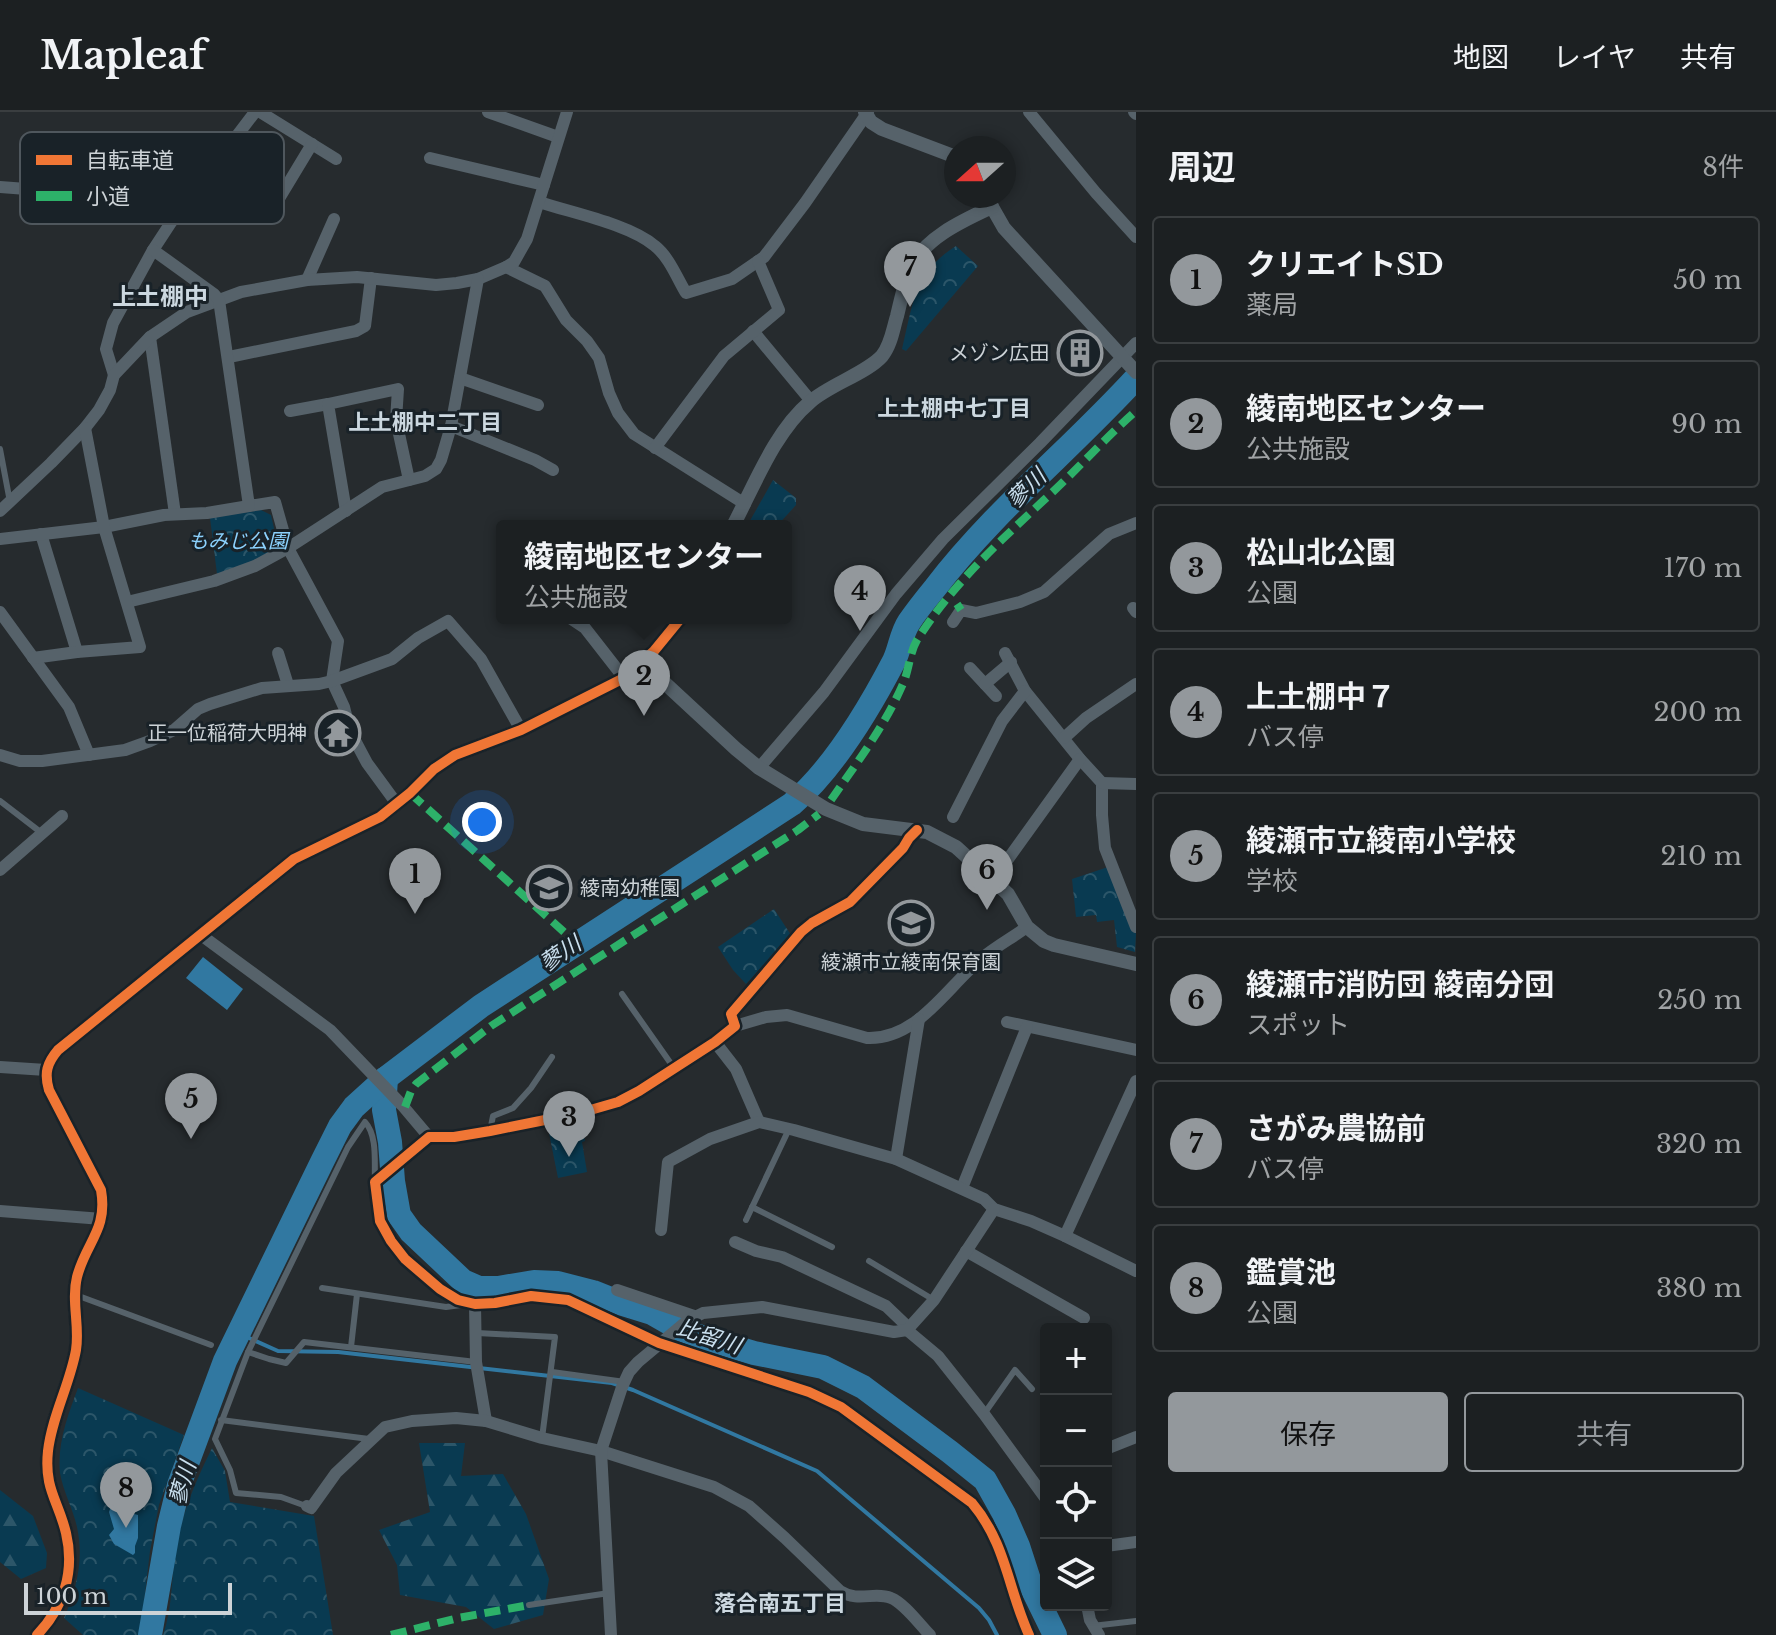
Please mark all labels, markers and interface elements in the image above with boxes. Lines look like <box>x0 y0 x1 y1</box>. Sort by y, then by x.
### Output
text: Mapleaf <box>40 32 206 79</box>
text: 地図 <box>1453 40 1509 75</box>
text: レイヤ <box>1553 40 1636 75</box>
text: 共有 <box>1680 40 1736 75</box>
legend <box>20 132 284 224</box>
north arrow <box>944 136 1016 208</box>
text: 周辺 <box>1168 146 1236 188</box>
text: 自転車道 <box>86 147 174 174</box>
text: 8件 <box>1702 151 1744 183</box>
text: 小道 <box>86 183 130 210</box>
pin: 7 <box>884 241 936 307</box>
text: クリエイトSD <box>1246 246 1443 283</box>
text: 1 <box>1190 264 1202 296</box>
text: 50 m <box>1673 264 1742 296</box>
district label: 上土棚中 <box>112 282 208 311</box>
text: 薬局 <box>1246 289 1298 321</box>
building icon: メゾン広田 <box>1056 329 1104 377</box>
place label: メゾン広田 <box>949 341 1049 365</box>
text: 綾南地区センター <box>1246 390 1486 427</box>
district label: 上土棚中七丁目 <box>877 395 1031 422</box>
text: 2 <box>1188 408 1204 440</box>
text: 90 m <box>1671 408 1742 440</box>
district label: 上土棚中二丁目 <box>348 409 502 436</box>
text: 公共施設 <box>1246 433 1350 465</box>
water label: 蓼川 <box>1001 462 1053 513</box>
popup <box>496 520 792 624</box>
park label: もみじ公園 <box>188 529 291 553</box>
text: 松山北公園 <box>1246 534 1396 571</box>
text: 綾南地区センター <box>524 538 764 575</box>
text: 3 <box>1188 552 1204 584</box>
text: 170 m <box>1663 552 1742 584</box>
pin: 4 <box>834 565 886 631</box>
text: 公園 <box>1246 577 1298 609</box>
text: 公共施設 <box>524 581 628 613</box>
pin: 2 <box>618 650 670 716</box>
text: 上土棚中７ <box>1246 678 1396 715</box>
text: 4 <box>1187 696 1205 728</box>
text: 200 m <box>1653 696 1742 728</box>
temple icon: 正一位稲荷大明神 <box>314 709 362 757</box>
place label: 正一位稲荷大明神 <box>147 721 307 745</box>
text: バス停 <box>1246 721 1324 753</box>
your location <box>462 802 502 842</box>
text: 綾瀬市立綾南小学校 <box>1246 822 1516 859</box>
text: 5 <box>1188 840 1204 872</box>
text: 210 m <box>1660 840 1742 872</box>
pin: 6 <box>961 844 1013 910</box>
pin: 1 <box>389 848 441 914</box>
school or university icon: 綾南幼稚園 <box>525 864 573 912</box>
text: 学校 <box>1246 865 1298 897</box>
place label: 綾南幼稚園 <box>580 876 680 900</box>
school or university icon: 綾瀬市立綾南保育園 <box>887 899 935 947</box>
water label: 蓼川 <box>534 929 588 977</box>
place label: 綾瀬市立綾南保育園 <box>821 950 1001 974</box>
text: 綾瀬市消防団 綾南分団 <box>1246 966 1554 1003</box>
text: 6 <box>1187 984 1205 1016</box>
text: 250 m <box>1657 984 1742 1016</box>
text: スポット <box>1246 1009 1350 1041</box>
pin: 5 <box>165 1073 217 1139</box>
pin: 3 <box>543 1091 595 1157</box>
text: さがみ農協前 <box>1246 1110 1426 1147</box>
text: 7 <box>1189 1128 1203 1160</box>
text: 320 m <box>1656 1128 1742 1160</box>
text: バス停 <box>1246 1153 1324 1185</box>
text: 鑑賞池 <box>1246 1254 1336 1291</box>
text: 8 <box>1188 1272 1204 1304</box>
text: 380 m <box>1656 1272 1742 1304</box>
text: 公園 <box>1246 1297 1298 1329</box>
water label: 比留川 <box>673 1313 746 1360</box>
map controls <box>1040 1323 1112 1611</box>
button: + <box>1040 1323 1112 1395</box>
button: 保存 <box>1168 1392 1448 1472</box>
button: 共有 <box>1464 1392 1744 1472</box>
button: − <box>1040 1395 1112 1467</box>
water label: 蓼川 <box>163 1456 202 1508</box>
pin: 8 <box>100 1462 152 1528</box>
button: locate <box>1040 1467 1112 1539</box>
button: layers <box>1040 1539 1112 1611</box>
scale bar <box>24 1579 232 1615</box>
text: 100 m <box>36 1583 107 1610</box>
district label: 落合南五丁目 <box>714 1590 846 1617</box>

